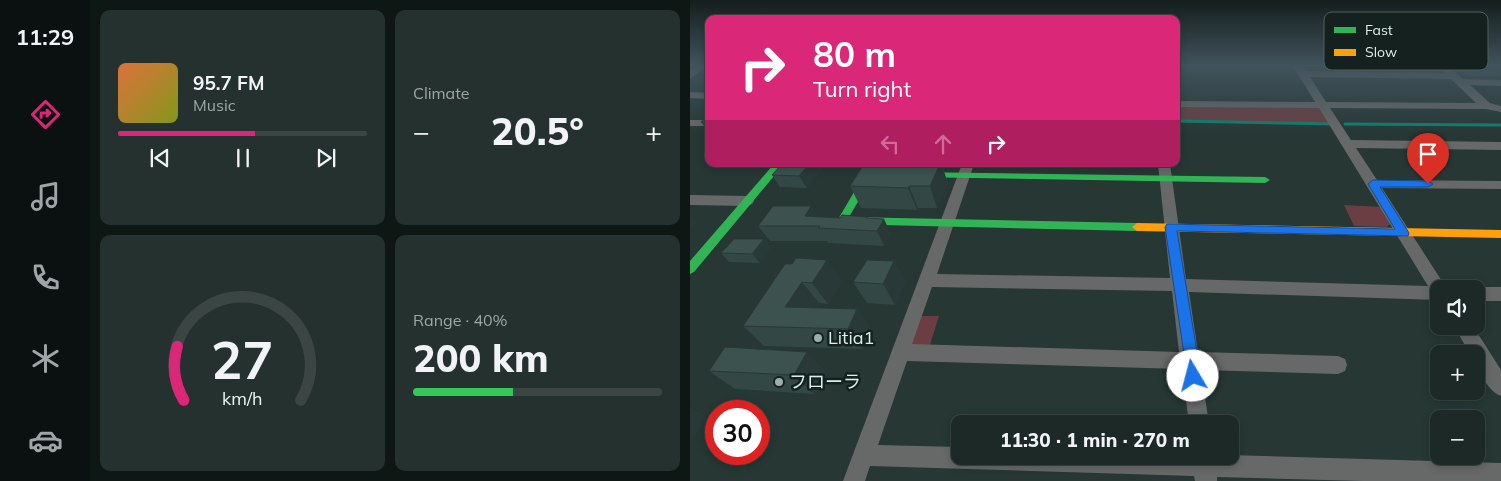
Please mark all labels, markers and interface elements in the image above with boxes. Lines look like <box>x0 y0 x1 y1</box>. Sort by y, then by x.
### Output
legend <box>1324 12 1488 70</box>
text: Fast <box>1365 21 1393 39</box>
text: 11:29 <box>16 23 74 51</box>
text: 80 m <box>813 32 896 76</box>
icon: right <box>730 35 795 100</box>
text: Slow <box>1365 43 1397 61</box>
text: 95.7 FM <box>193 71 265 95</box>
text: Turn right <box>813 75 911 103</box>
text: Climate <box>413 83 469 103</box>
text: Music <box>193 95 236 115</box>
icon: directions <box>28 97 63 132</box>
text: 20.5° <box>491 107 584 155</box>
text: − <box>413 114 430 149</box>
text: + <box>645 114 662 149</box>
icon: left <box>876 130 904 158</box>
icon: ahead <box>929 130 957 158</box>
icon: right <box>982 130 1010 158</box>
pin <box>1407 133 1449 184</box>
icon: arrive <box>1414 140 1442 168</box>
icon: previous <box>146 144 174 172</box>
icon: pause <box>229 144 257 172</box>
icon: next <box>312 144 340 172</box>
icon: music <box>28 179 63 214</box>
icon: phone <box>28 260 63 295</box>
map controls <box>1430 280 1485 465</box>
button: sound <box>1430 280 1485 335</box>
text: Range · 40% <box>413 310 508 330</box>
place label: Litia1 <box>828 326 874 349</box>
text: 27 <box>211 327 274 392</box>
marker: Litia1 <box>812 332 824 344</box>
text: 200 km <box>413 334 549 382</box>
icon: climate <box>28 341 63 376</box>
button: + <box>1430 345 1485 400</box>
position arrow <box>1166 349 1218 401</box>
place label: フローラ <box>789 370 861 393</box>
marker: フローラ <box>773 376 785 388</box>
text: km/h <box>222 387 263 409</box>
speed limit sign: 30 <box>705 400 770 465</box>
button: − <box>1430 410 1485 465</box>
icon: car <box>28 423 63 458</box>
text: 11:30 · 1 min · 270 m <box>1000 428 1190 452</box>

